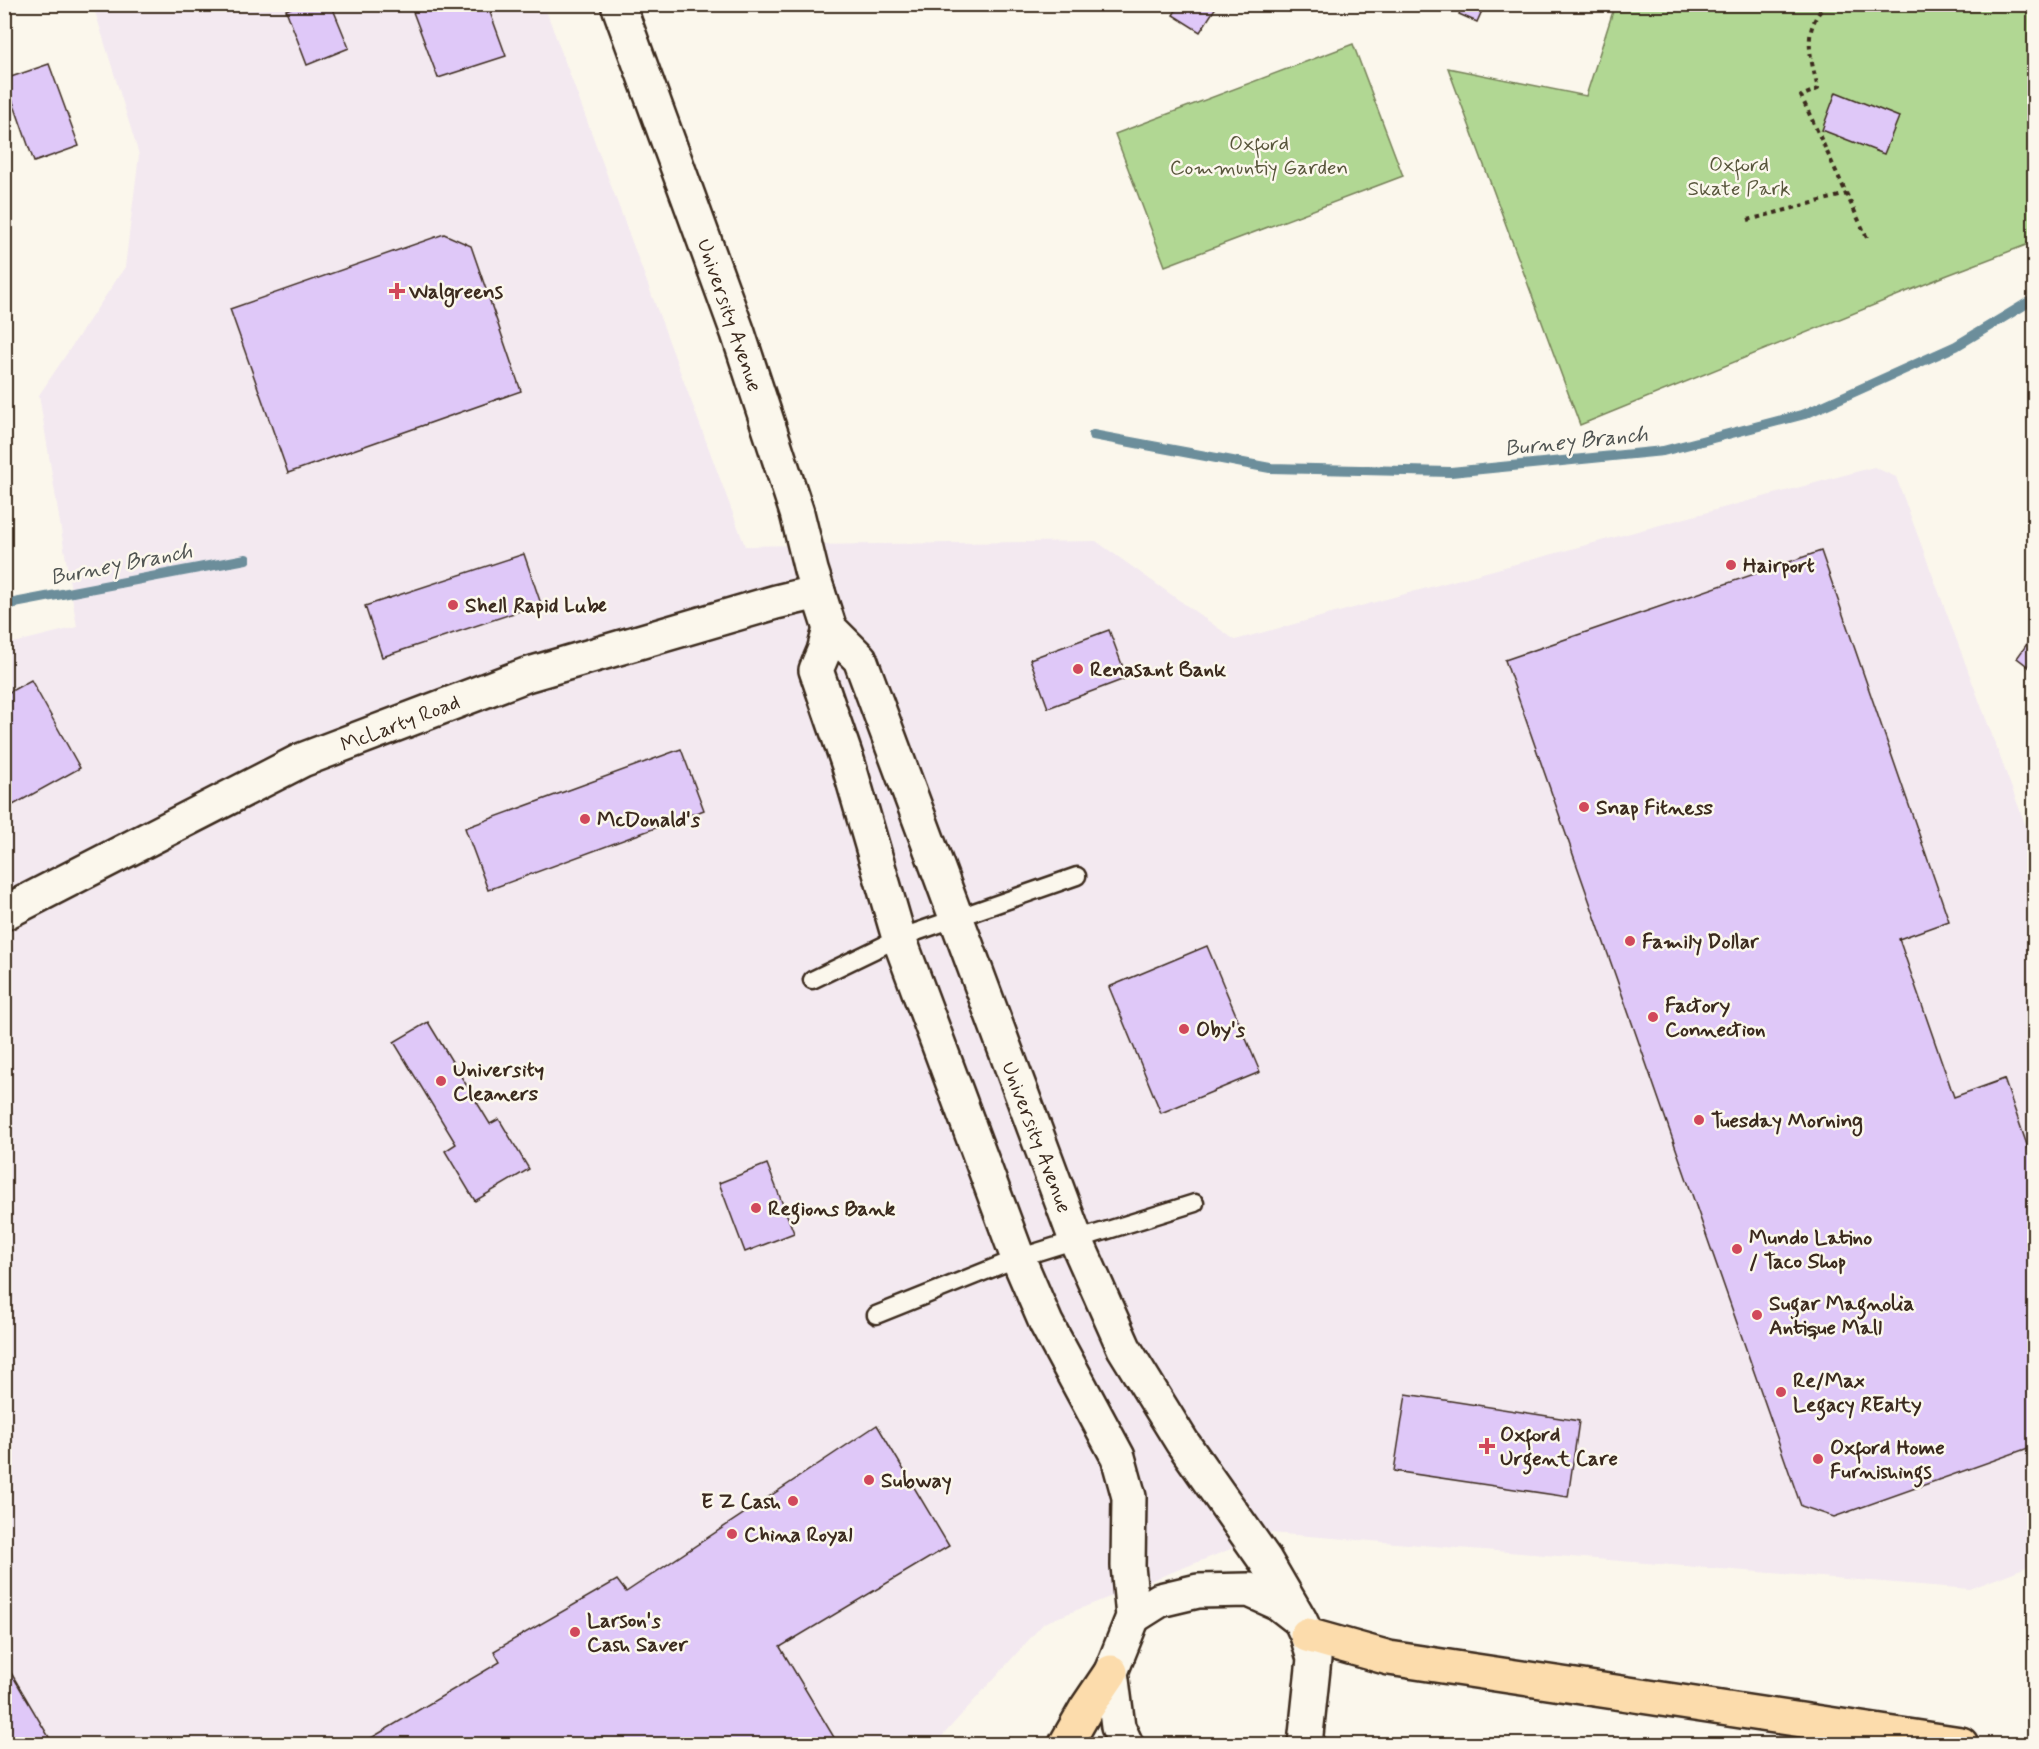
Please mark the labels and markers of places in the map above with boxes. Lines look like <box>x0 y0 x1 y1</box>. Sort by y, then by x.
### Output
place label: Walgreens <box>408 278 504 308</box>
marker: Walgreens <box>390 284 404 298</box>
place label: Hairport <box>1743 552 1815 580</box>
marker: Hairport <box>1724 558 1738 572</box>
place label: Shell Rapid Lube <box>465 592 608 620</box>
marker: Shell Rapid Lube <box>446 598 460 612</box>
place label: Renasant Bank <box>1090 656 1226 684</box>
marker: Renasant Bank <box>1071 662 1085 676</box>
place label: Snap Fitness <box>1596 794 1714 822</box>
marker: Snap Fitness <box>1577 800 1591 814</box>
place label: McDonald's <box>597 806 701 834</box>
marker: McDonald's <box>578 812 592 826</box>
place label: Family Dollar <box>1642 928 1760 956</box>
marker: Family Dollar <box>1623 934 1637 948</box>
place label: Factory Connection <box>1665 992 1766 1044</box>
marker: Factory Connection <box>1646 1010 1660 1024</box>
place label: Oby's <box>1196 1016 1246 1044</box>
marker: Oby's <box>1177 1022 1191 1036</box>
place label: University Cleaners <box>453 1056 545 1108</box>
marker: University Cleaners <box>434 1074 448 1088</box>
place label: Tuesday Morning <box>1711 1107 1863 1137</box>
marker: Tuesday Morning <box>1692 1113 1706 1127</box>
place label: Regions Bank <box>768 1195 896 1225</box>
marker: Regions Bank <box>749 1201 763 1215</box>
place label: Mundo Latino / Taco Shop <box>1749 1224 1872 1276</box>
marker: Mundo Latino / Taco Shop <box>1730 1242 1744 1256</box>
place label: Sugar Magnolia Antique Mall <box>1769 1290 1915 1342</box>
marker: Sugar Magnolia Antique Mall <box>1750 1308 1764 1322</box>
place label: Re/Max Legacy REalty <box>1793 1367 1922 1421</box>
marker: Re/Max Legacy REalty <box>1774 1385 1788 1399</box>
place label: Oxford Urgent Care <box>1500 1421 1618 1475</box>
place label: Oxford Home Furnishings <box>1830 1434 1945 1488</box>
marker: Oxford Urgent Care <box>1478 1437 1496 1455</box>
marker: Oxford Home Furnishings <box>1811 1452 1825 1466</box>
place label: Subway <box>881 1467 952 1495</box>
marker: Subway <box>862 1473 876 1487</box>
place label: E Z Cash <box>701 1488 781 1516</box>
marker: E Z Cash <box>786 1494 800 1508</box>
place label: China Royal <box>744 1521 853 1549</box>
marker: China Royal <box>725 1527 739 1541</box>
place label: Larson's Cash Saver <box>587 1607 689 1659</box>
marker: Larson's Cash Saver <box>568 1625 582 1639</box>

